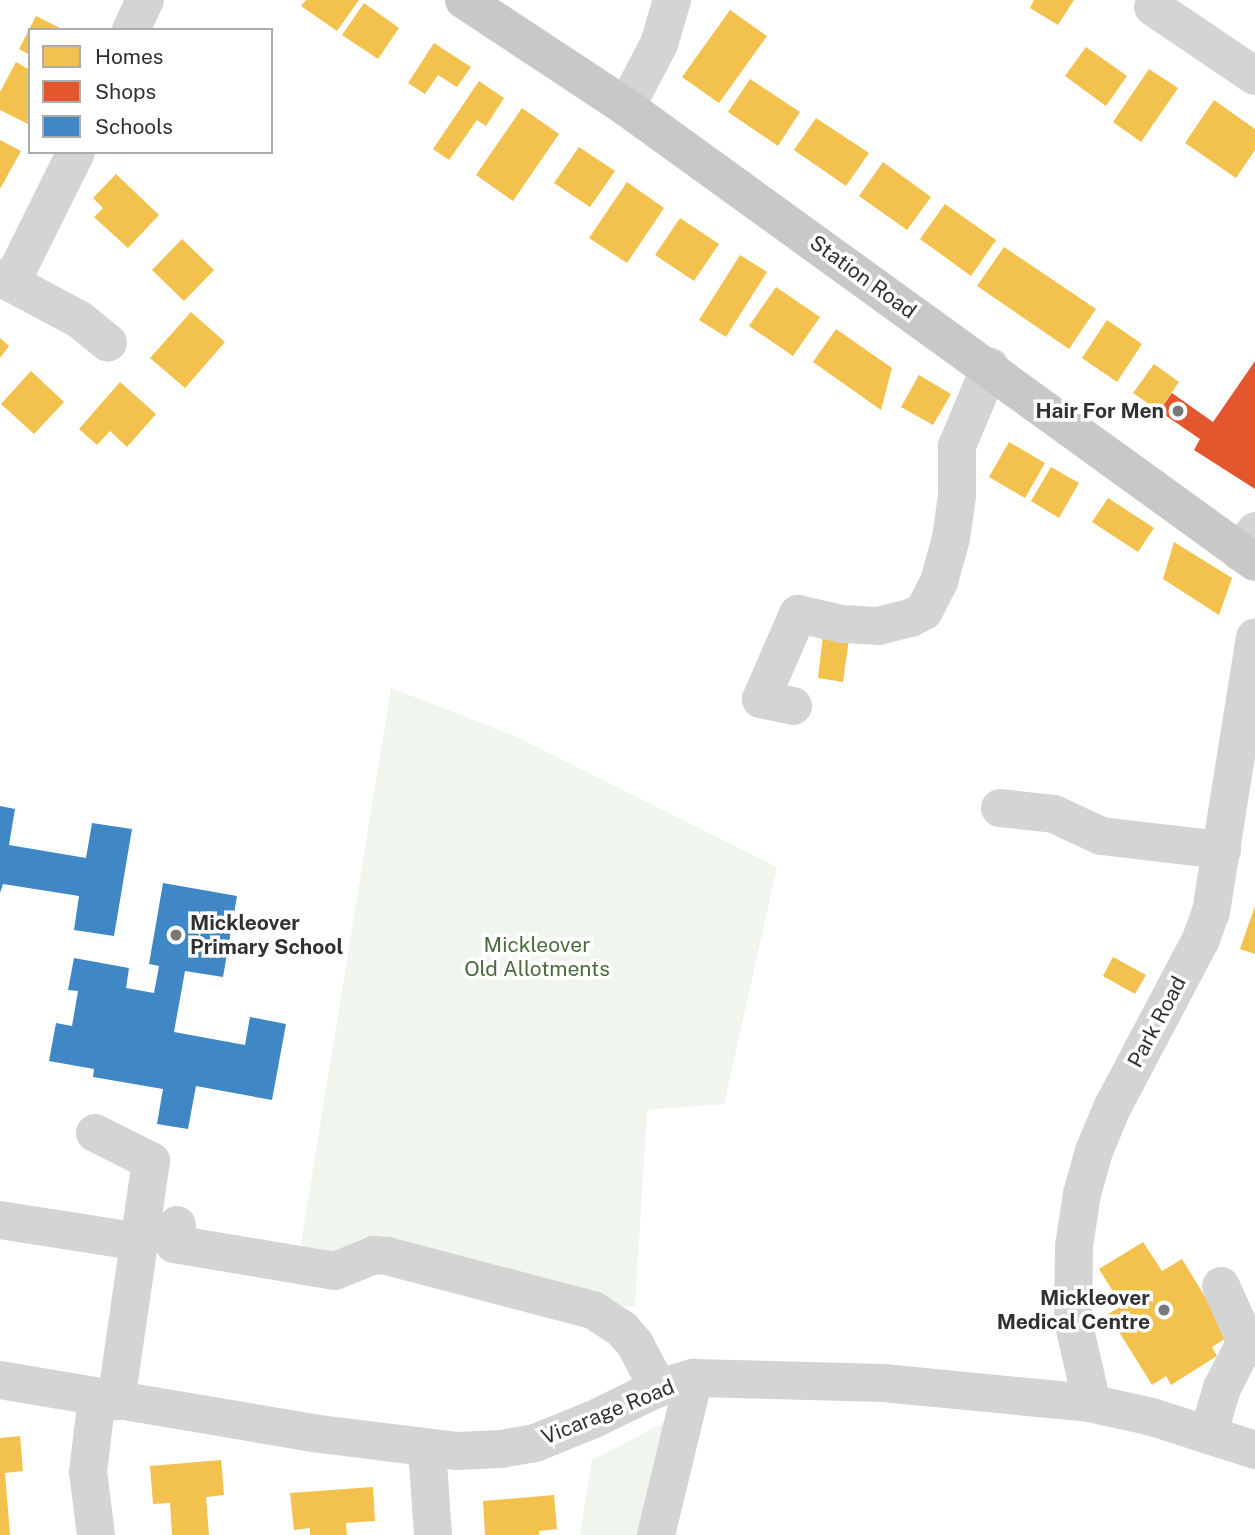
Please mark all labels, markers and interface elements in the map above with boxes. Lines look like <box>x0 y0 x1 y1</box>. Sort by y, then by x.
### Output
legend <box>28 28 273 154</box>
text: Homes <box>95 44 163 69</box>
text: Shops <box>95 79 156 104</box>
text: Schools <box>95 114 173 139</box>
street label: Station Road <box>805 230 921 324</box>
place label: Hair For Men <box>1035 398 1164 424</box>
marker: Hair For Men <box>1170 403 1186 419</box>
place label: Mickleover Primary School <box>190 910 343 960</box>
marker: Mickleover Primary School <box>168 927 184 943</box>
park label: Mickleover Old Allotments <box>464 932 610 982</box>
street label: Park Road <box>1122 972 1192 1072</box>
place label: Mickleover Medical Centre <box>997 1285 1150 1335</box>
marker: Mickleover Medical Centre <box>1156 1302 1172 1318</box>
street label: Vicarage Road <box>538 1374 678 1450</box>

